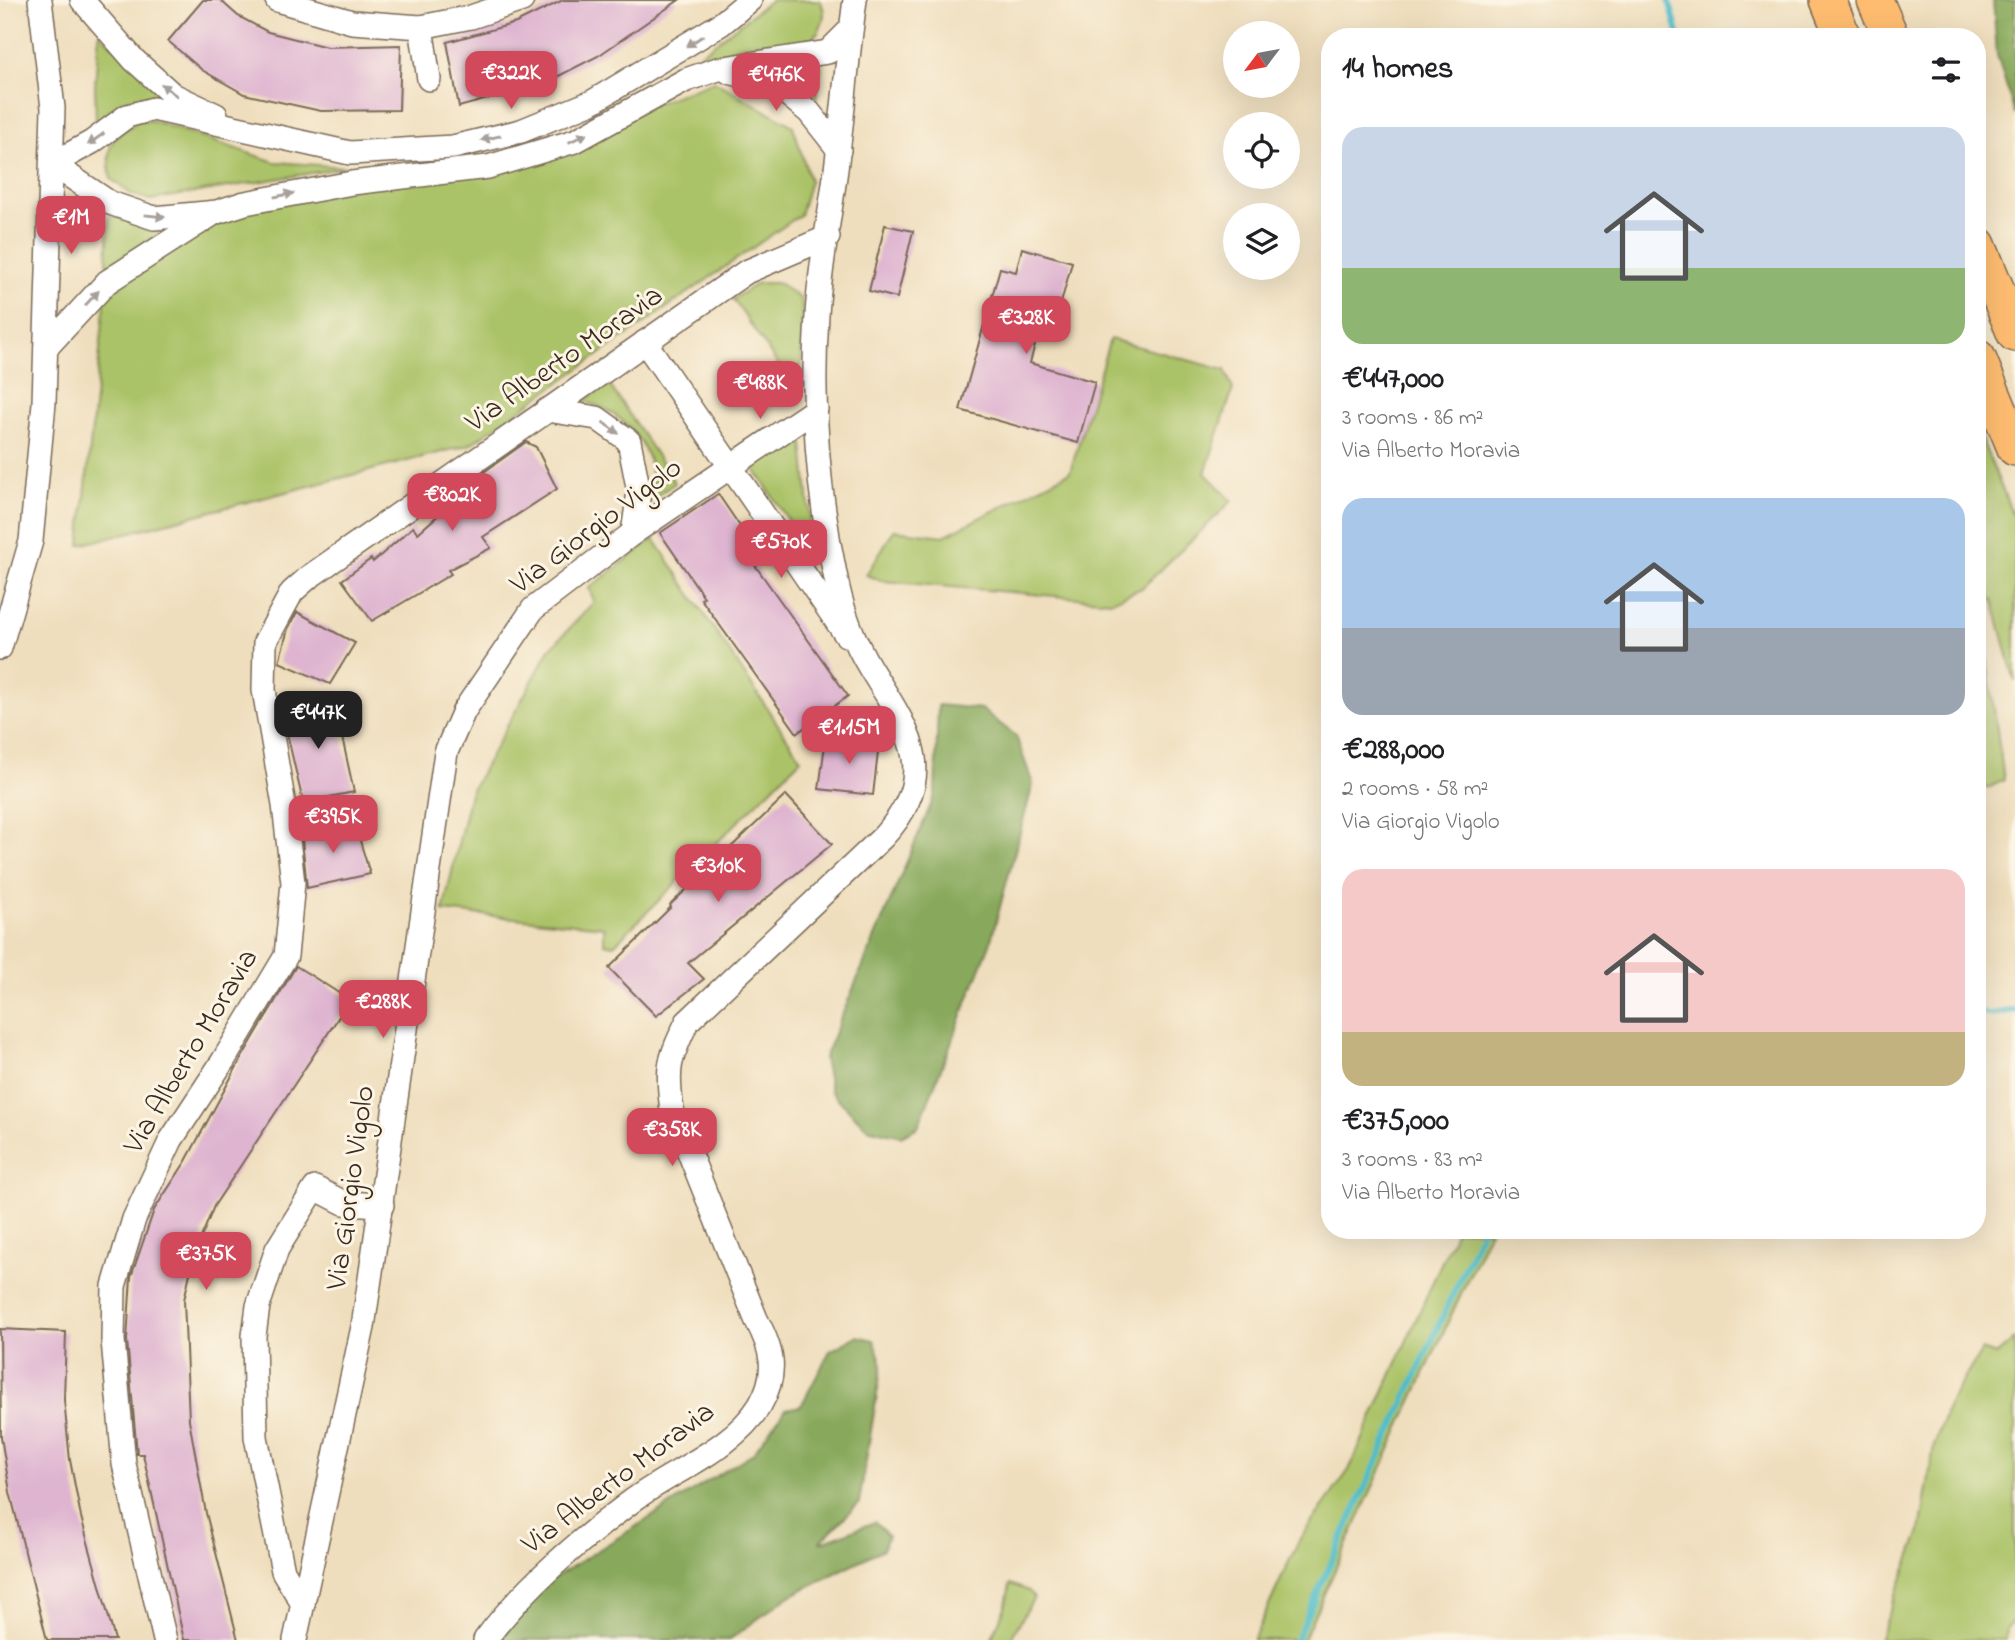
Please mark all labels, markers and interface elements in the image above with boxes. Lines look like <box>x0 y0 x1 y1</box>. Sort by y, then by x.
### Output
north arrow <box>1223 21 1300 98</box>
map controls <box>1223 21 1300 280</box>
one-way arrow <box>686 34 705 47</box>
text: 14 homes <box>1342 48 1453 92</box>
icon: filters <box>1927 51 1965 89</box>
pin: €322K <box>462 52 560 111</box>
pin: €476K <box>727 54 825 113</box>
text: €322K <box>481 57 541 90</box>
text: €476K <box>748 59 804 92</box>
one-way arrow <box>160 82 178 97</box>
button: locate <box>1223 112 1300 189</box>
one-way arrow <box>87 132 105 146</box>
one-way arrow <box>568 132 588 144</box>
one-way arrow <box>480 133 502 144</box>
icon: home <box>1591 173 1717 299</box>
one-way arrow <box>273 190 295 201</box>
pin: €1M <box>37 196 105 256</box>
text: €1M <box>52 202 90 235</box>
button: layers <box>1223 203 1300 280</box>
one-way arrow <box>144 210 166 221</box>
street label: Via Alberto Moravia <box>456 275 673 445</box>
one-way arrow <box>84 290 100 307</box>
pin: €328K <box>977 296 1075 356</box>
text: €328K <box>998 302 1054 335</box>
text: €447,000 <box>1342 358 1444 402</box>
pin: €488K <box>711 362 809 421</box>
text: €488K <box>733 367 787 400</box>
text: 3 rooms · 86 m² <box>1342 402 1483 435</box>
one-way arrow <box>602 421 620 435</box>
text: Via Alberto Moravia <box>1342 435 1520 468</box>
street label: Via Giorgio Vigolo <box>501 448 692 607</box>
pin: €802K <box>403 474 501 533</box>
text: €802K <box>423 479 481 512</box>
pin: €570K <box>732 520 830 580</box>
text: €570K <box>751 526 811 559</box>
icon: home <box>1591 544 1717 670</box>
pin: €447K <box>269 692 367 751</box>
text: €447K <box>290 697 346 730</box>
pin: €1.15M <box>792 706 906 766</box>
text: €1.15M <box>818 712 880 745</box>
text: €288,000 <box>1342 729 1444 773</box>
text: 2 rooms · 58 m² <box>1342 773 1488 806</box>
pin: €395K <box>284 796 382 855</box>
text: €395K <box>305 801 361 834</box>
text: Via Giorgio Vigolo <box>1342 806 1500 839</box>
pin: €310K <box>669 844 767 904</box>
text: €310K <box>691 850 745 883</box>
icon: home <box>1591 915 1717 1041</box>
street label: Via Alberto Moravia <box>113 941 271 1164</box>
pin: €288K <box>334 981 432 1040</box>
text: €288K <box>355 986 411 1019</box>
street label: Via Giorgio Vigolo <box>316 1083 388 1294</box>
text: €375,000 <box>1342 1100 1449 1144</box>
pin: €358K <box>623 1108 721 1168</box>
text: €358K <box>643 1114 701 1147</box>
text: 3 rooms · 83 m² <box>1342 1144 1483 1177</box>
text: Via Alberto Moravia <box>1342 1177 1520 1210</box>
pin: €375K <box>157 1232 255 1292</box>
text: €375K <box>176 1238 236 1271</box>
street label: Via Alberto Moravia <box>512 1391 725 1567</box>

